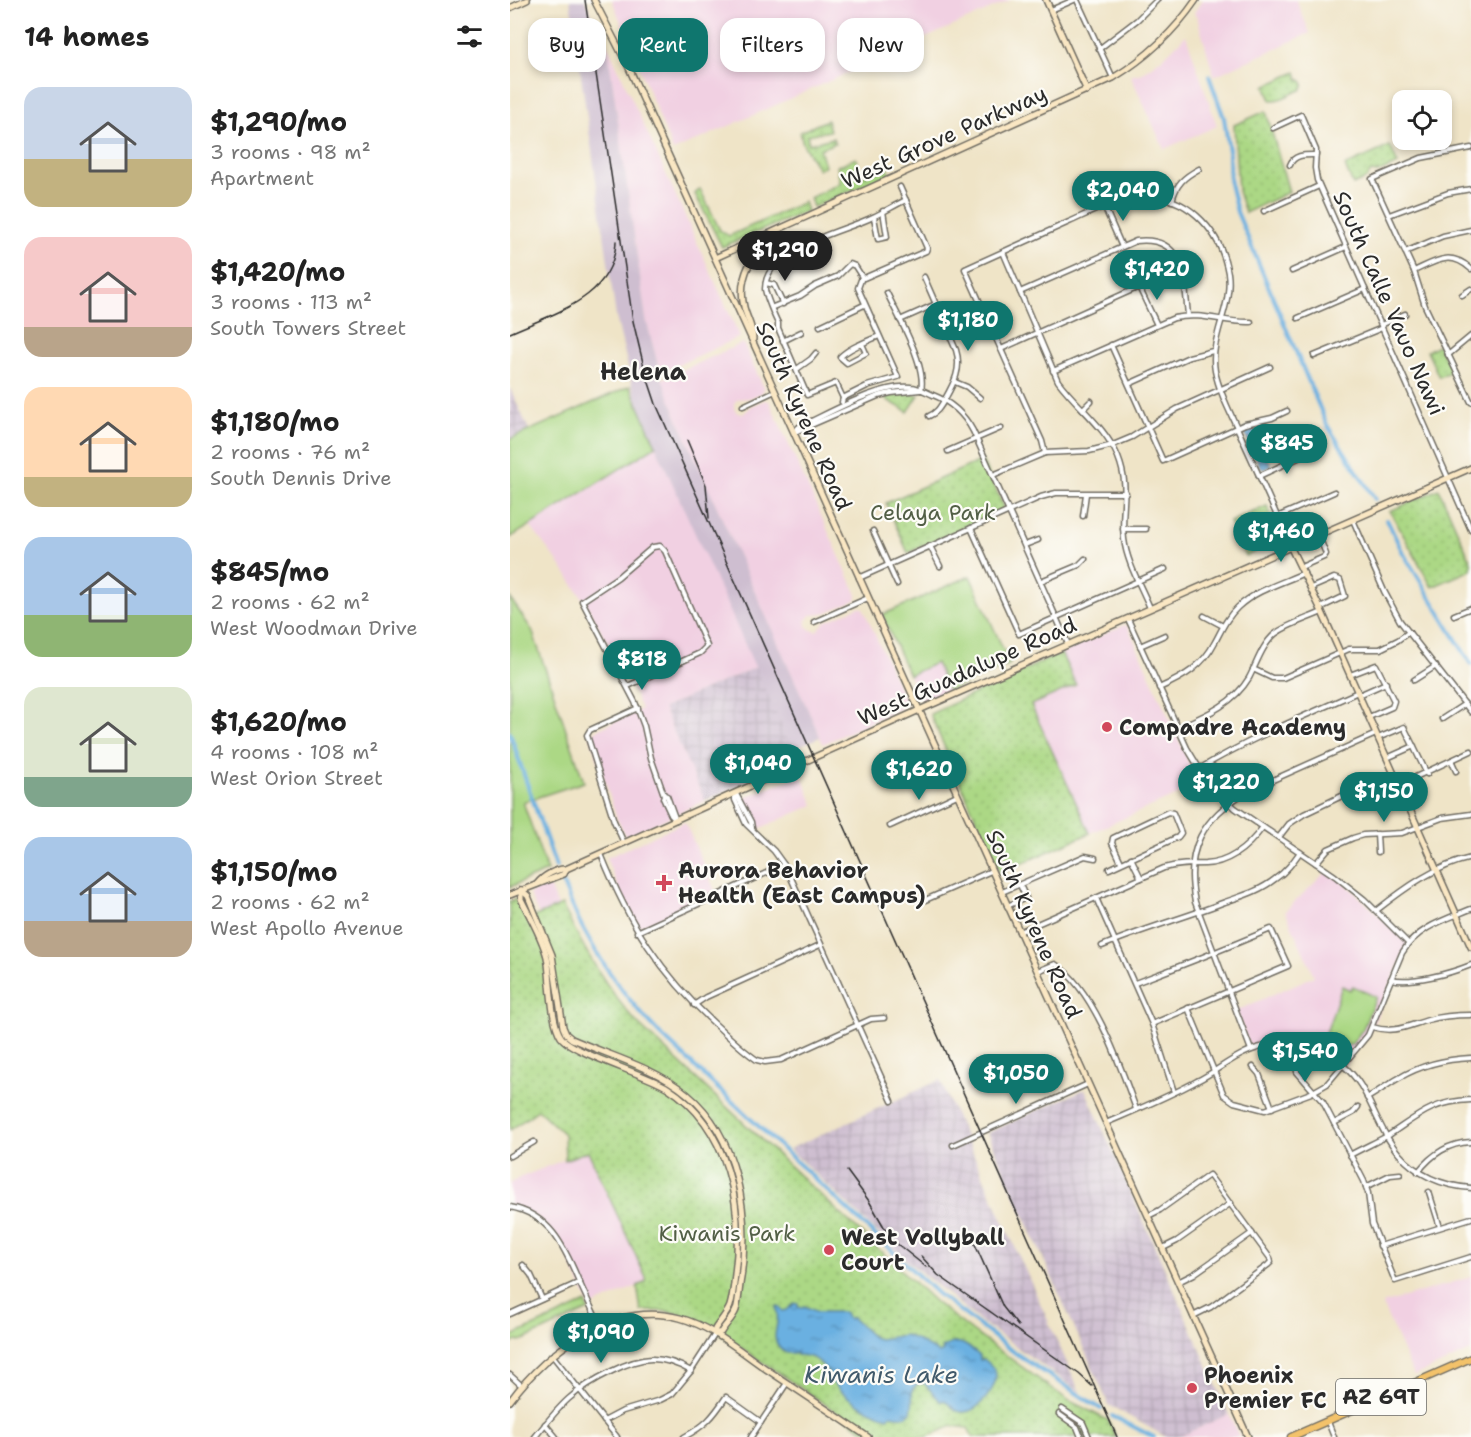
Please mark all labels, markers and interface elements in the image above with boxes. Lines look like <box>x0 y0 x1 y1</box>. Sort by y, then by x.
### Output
chip: Buy <box>528 18 606 72</box>
chip: Rent <box>618 18 708 72</box>
chip: Filters <box>720 18 825 72</box>
chip: New <box>837 18 924 72</box>
text: 14 homes <box>24 19 150 54</box>
icon: filters <box>453 20 486 53</box>
street label: West Grove Parkway <box>837 79 1051 195</box>
map controls <box>1392 90 1452 150</box>
button: locate <box>1392 90 1452 150</box>
text: $1,290/mo <box>210 104 347 139</box>
icon: home <box>72 111 144 183</box>
text: 3 rooms · 98 m² <box>210 139 371 165</box>
text: Apartment <box>210 165 314 191</box>
pin: $2,040 <box>1074 171 1172 222</box>
text: $2,040 <box>1086 177 1160 203</box>
street label: South Calle Vauo Nawi <box>1326 186 1452 420</box>
pin: $1,290 <box>736 231 834 282</box>
text: $1,290 <box>751 237 819 263</box>
pin: $1,420 <box>1108 250 1206 301</box>
text: $1,420/mo <box>210 254 345 289</box>
text: $1,420 <box>1124 256 1190 282</box>
icon: home <box>72 261 144 333</box>
text: 3 rooms · 113 m² <box>210 289 372 315</box>
pin: $1,180 <box>919 301 1017 352</box>
text: $1,180 <box>937 307 999 333</box>
text: South Towers Street <box>210 315 406 341</box>
street label: South Kyrene Road <box>749 317 859 515</box>
district label: Helena <box>600 356 687 388</box>
text: $1,180/mo <box>210 404 340 439</box>
icon: home <box>72 411 144 483</box>
pin: $845 <box>1251 424 1323 475</box>
text: $845 <box>1260 430 1314 456</box>
text: 2 rooms · 76 m² <box>210 439 370 465</box>
text: South Dennis Drive <box>210 465 392 491</box>
park label: Celaya Park <box>870 498 996 527</box>
pin: $1,460 <box>1232 512 1330 563</box>
text: $1,460 <box>1247 518 1315 544</box>
text: $845/mo <box>210 554 329 589</box>
icon: home <box>72 561 144 633</box>
text: 2 rooms · 62 m² <box>210 589 370 615</box>
street label: West Guadalupe Road <box>853 610 1081 732</box>
text: West Woodman Drive <box>210 615 418 641</box>
pin: $818 <box>606 640 678 691</box>
text: $818 <box>617 646 667 672</box>
text: $1,620/mo <box>210 704 347 739</box>
icon: home <box>72 711 144 783</box>
place label: Compadre Academy <box>1119 713 1346 742</box>
marker: Compadre Academy <box>1100 720 1114 734</box>
text: 4 rooms · 108 m² <box>210 739 379 765</box>
pin: $1,040 <box>709 744 807 795</box>
text: $1,040 <box>724 750 792 776</box>
pin: $1,620 <box>870 750 968 801</box>
text: $1,620 <box>885 756 953 782</box>
pin: $1,220 <box>1177 763 1275 814</box>
text: West Orion Street <box>210 765 383 791</box>
text: $1,220 <box>1192 769 1260 795</box>
pin: $1,150 <box>1335 772 1433 823</box>
text: $1,150 <box>1354 778 1414 804</box>
street label: South Kyrene Road <box>979 825 1089 1023</box>
text: $1,150/mo <box>210 854 338 889</box>
place label: Aurora Behavior Health (East Campus) <box>678 856 926 910</box>
icon: home <box>72 861 144 933</box>
marker: Aurora Behavior Health (East Campus) <box>655 874 673 892</box>
text: 2 rooms · 62 m² <box>210 889 370 915</box>
text: West Apollo Avenue <box>210 915 404 941</box>
pin: $1,540 <box>1256 1032 1354 1083</box>
text: $1,540 <box>1271 1038 1339 1064</box>
pin: $1,050 <box>967 1054 1065 1105</box>
text: $1,050 <box>983 1060 1049 1086</box>
park label: Kiwanis Park <box>658 1219 796 1248</box>
place label: West Vollyball Court <box>841 1223 1005 1277</box>
marker: West Vollyball Court <box>822 1243 836 1257</box>
pin: $1,090 <box>552 1313 650 1364</box>
text: $1,090 <box>567 1319 635 1345</box>
water label: Kiwanis Lake <box>804 1359 958 1391</box>
place label: Phoenix Premier FC <box>1204 1361 1327 1415</box>
road number: AZ 69T <box>1336 1379 1426 1415</box>
marker: Phoenix Premier FC <box>1185 1381 1199 1395</box>

